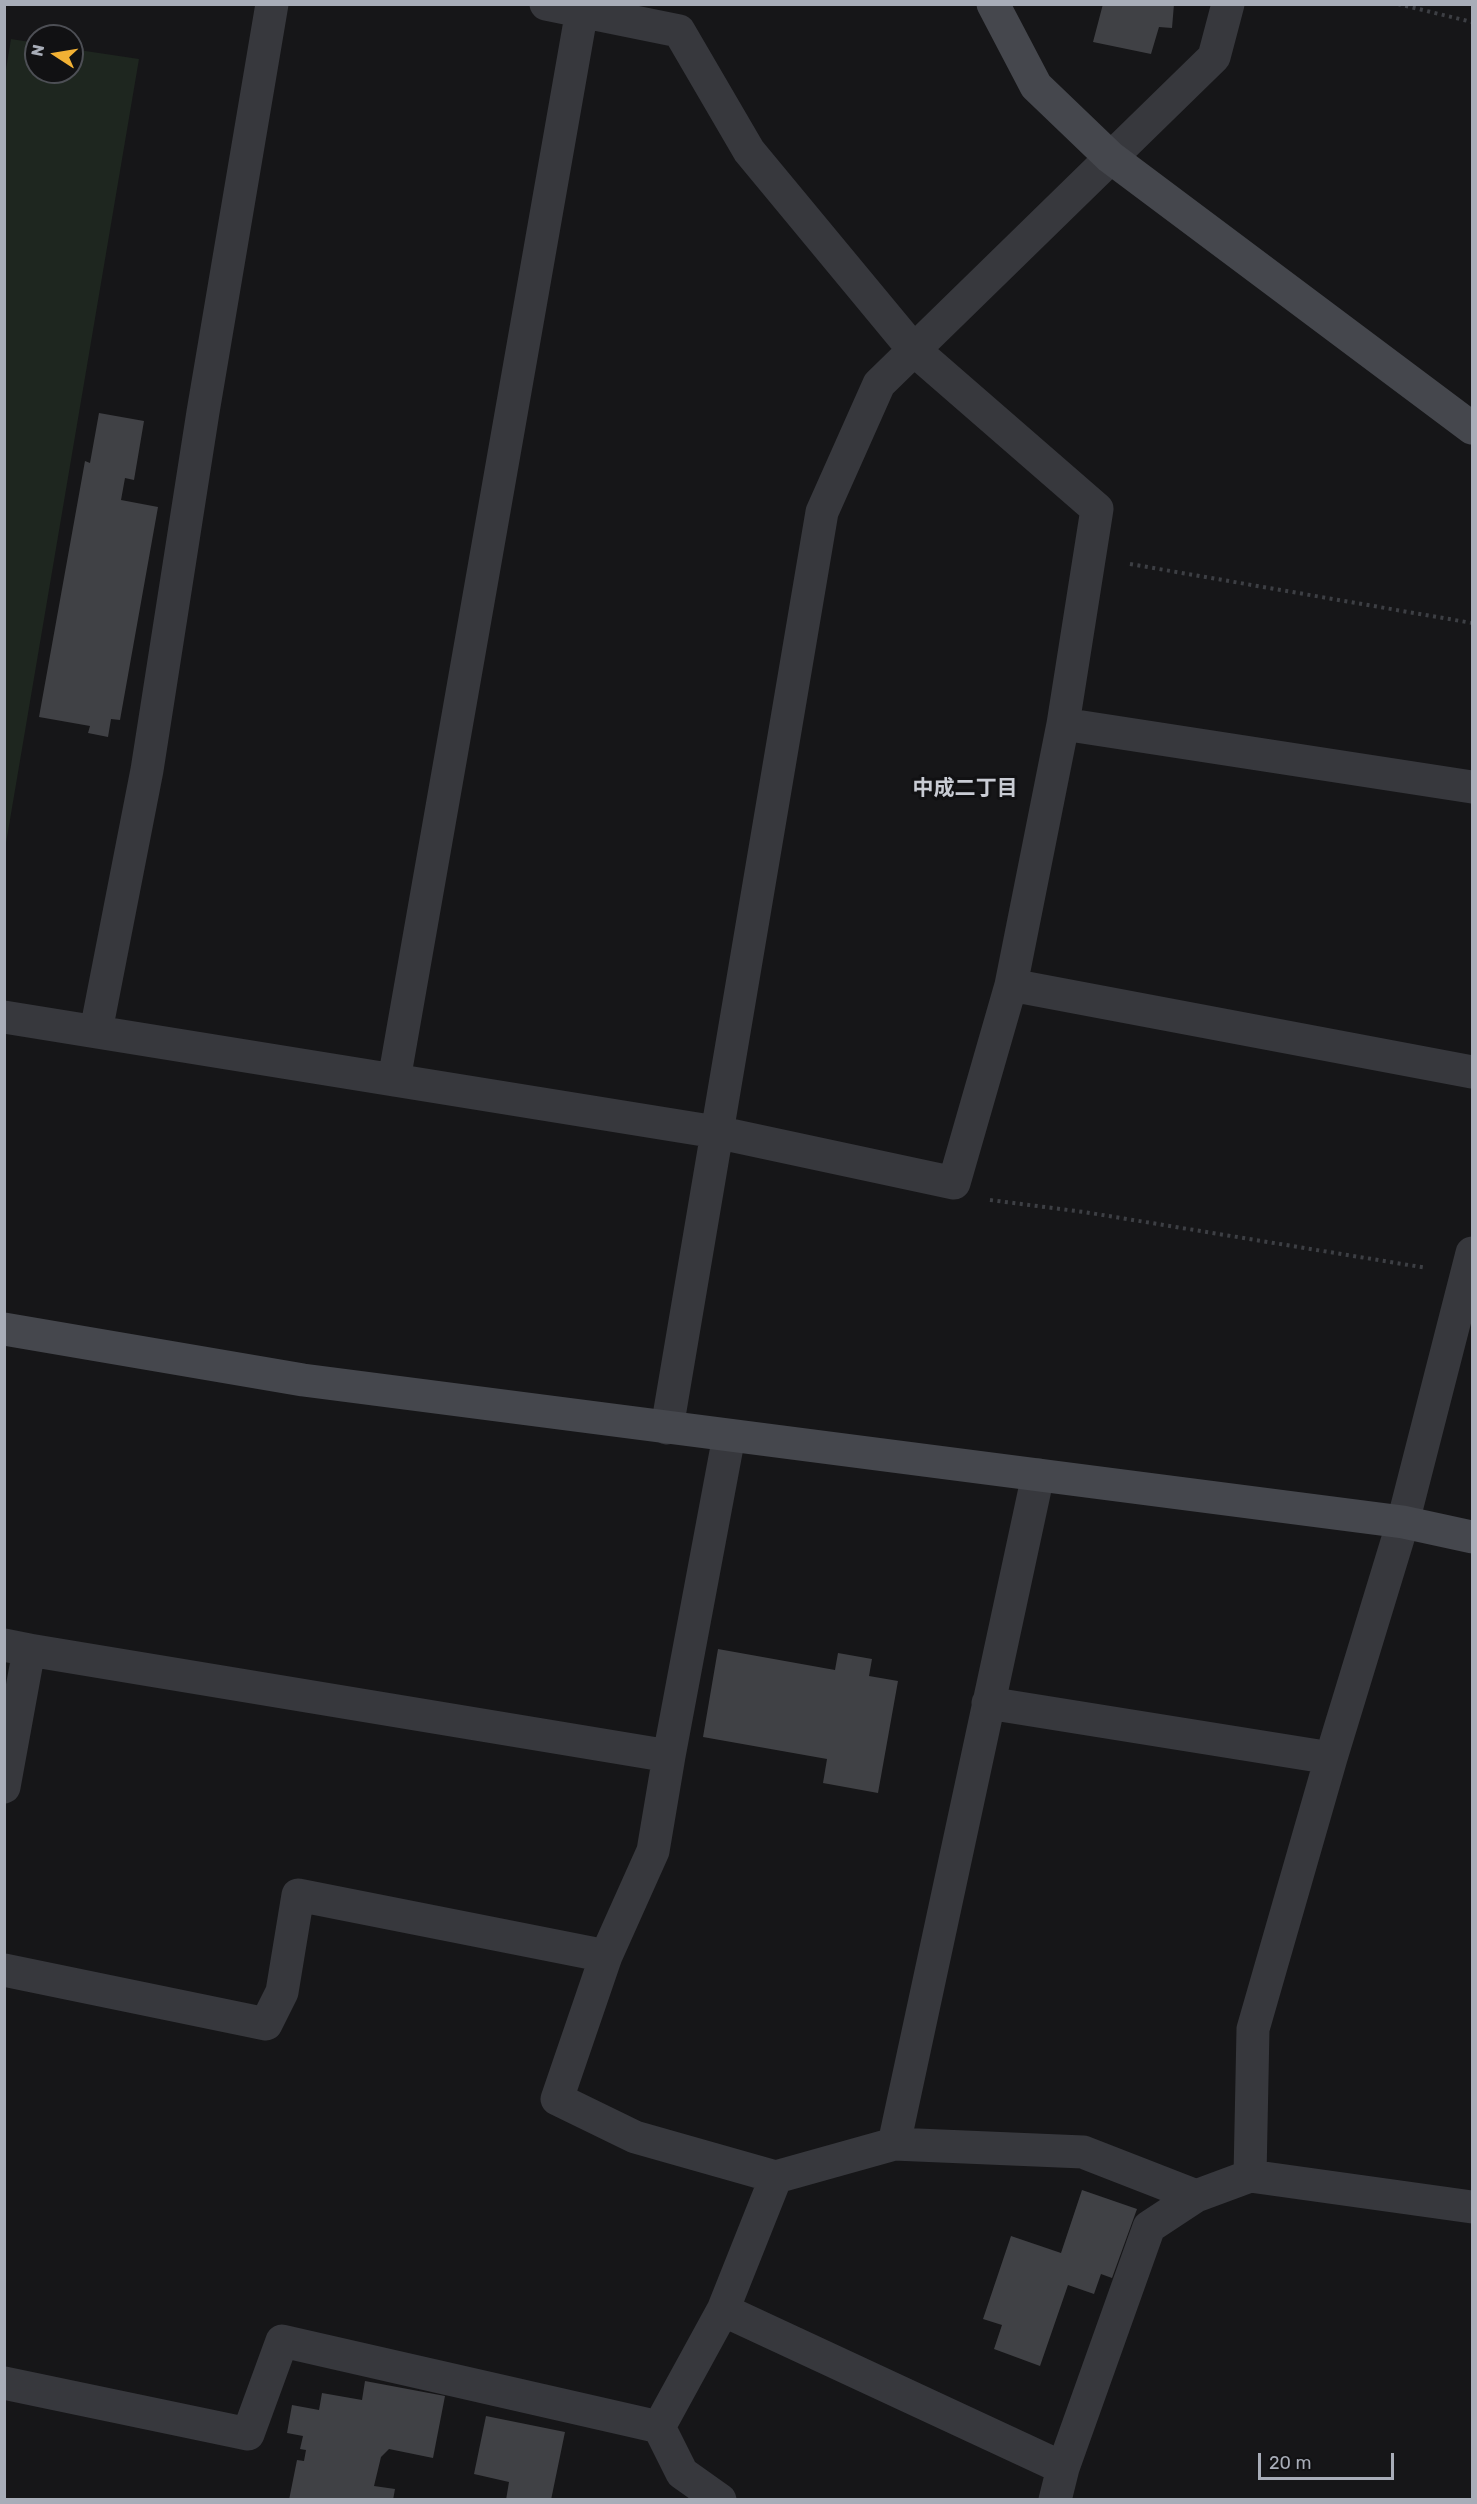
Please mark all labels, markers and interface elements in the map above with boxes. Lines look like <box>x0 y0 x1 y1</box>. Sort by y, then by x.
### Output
north arrow <box>24 24 84 84</box>
text: N <box>27 43 48 58</box>
district label: 中成二丁目 <box>913 776 1017 802</box>
scale bar <box>1261 2441 1398 2479</box>
text: 20 m <box>1269 2452 1311 2474</box>

